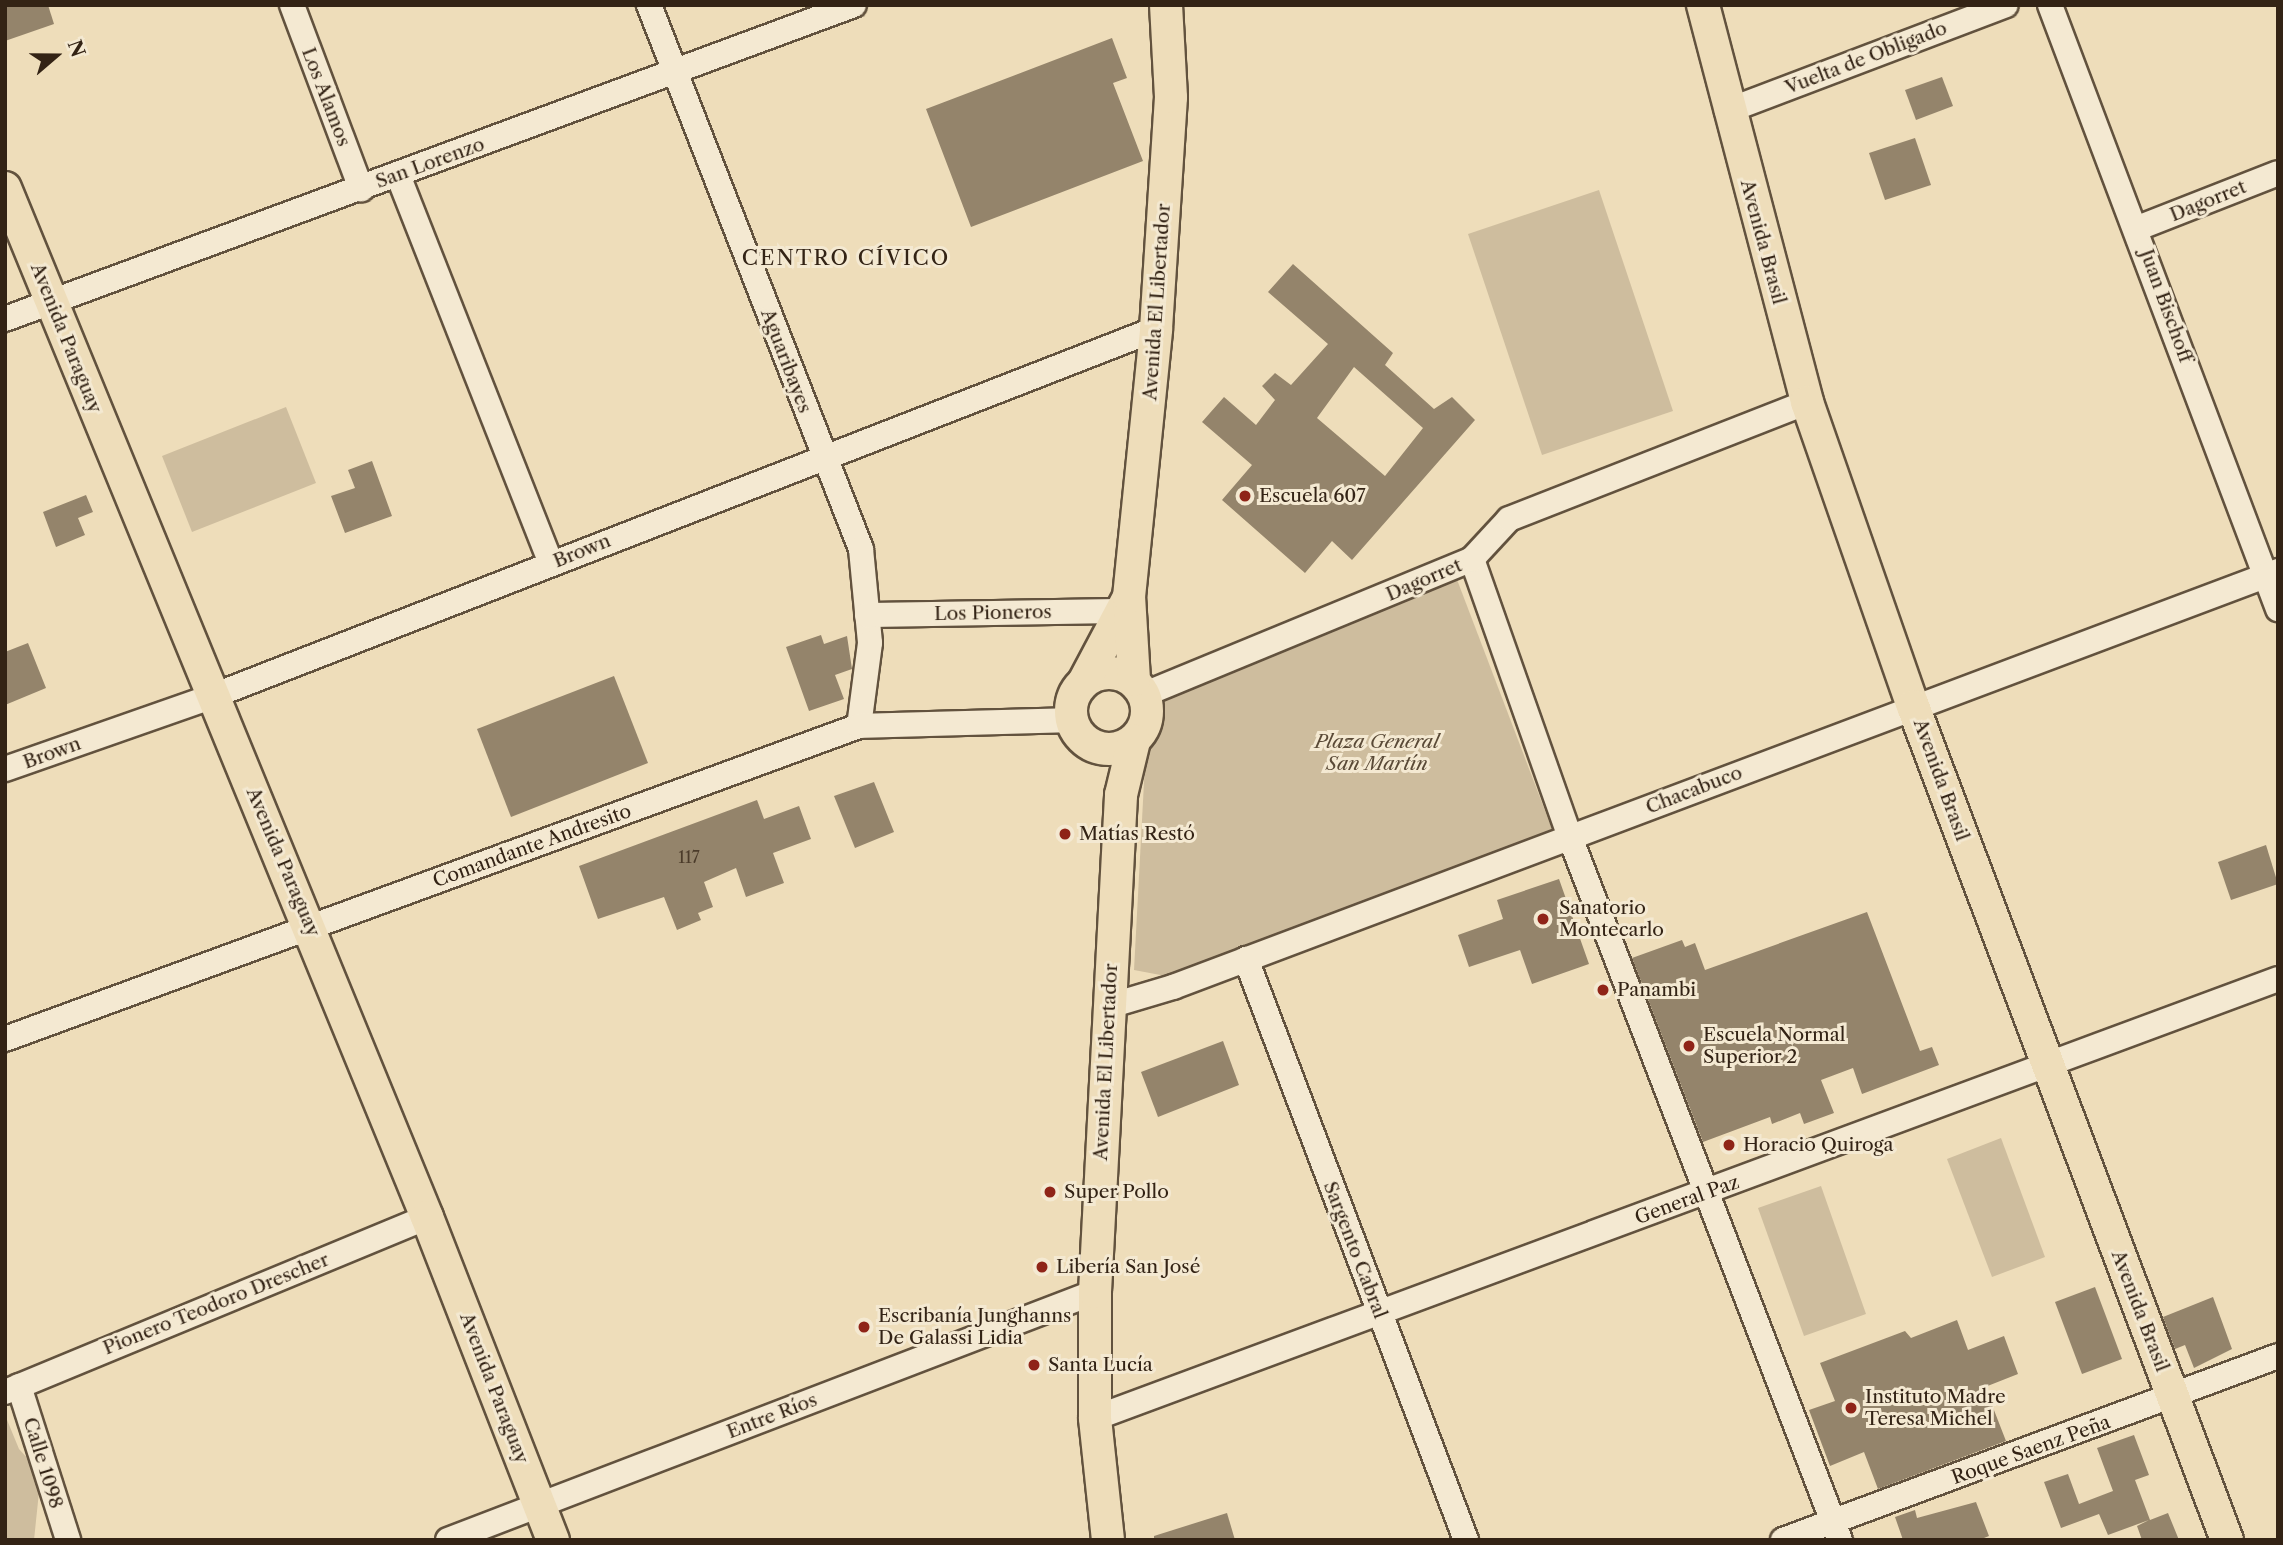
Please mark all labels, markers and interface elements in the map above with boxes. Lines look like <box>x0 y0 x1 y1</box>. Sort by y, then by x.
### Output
street label: Vuelta de Obligado <box>1782 17 1950 99</box>
north arrow <box>21 21 91 91</box>
text: N <box>63 37 90 60</box>
street label: Los Alamos <box>297 44 355 150</box>
street label: San Lorenzo <box>372 133 488 193</box>
street label: Dagorret <box>2167 175 2249 227</box>
street label: Avenida Brasil <box>1735 177 1791 307</box>
street label: Avenida El Libertador <box>1139 203 1175 401</box>
district label: CENTRO CÍVICO <box>743 245 949 271</box>
street label: Juan Bischoff <box>2135 246 2197 366</box>
street label: Avenida Paraguay <box>26 260 106 416</box>
street label: Aguaribayes <box>756 306 816 416</box>
place label: Escuela 607 <box>1259 485 1366 507</box>
marker: Escuela 607 <box>1237 488 1253 504</box>
street label: Brown <box>550 529 614 573</box>
street label: Dagorret <box>1383 554 1465 606</box>
street label: Los Pioneros <box>934 601 1052 625</box>
street label: Avenida Brasil <box>1908 716 1974 844</box>
park label: Plaza General San Martín <box>1315 731 1439 775</box>
street label: Brown <box>20 732 84 774</box>
street label: Chacabuco <box>1643 761 1745 819</box>
street label: Avenida Paraguay <box>241 784 325 940</box>
street label: Comandante Andresito <box>429 799 635 893</box>
place label: Matías Restó <box>1079 823 1195 845</box>
marker: Matías Restó <box>1057 826 1073 842</box>
house number: 117 <box>678 847 700 867</box>
place label: Sanatorio Montecarlo <box>1559 897 1664 941</box>
marker: Sanatorio Montecarlo <box>1533 909 1553 929</box>
street label: Avenida El Libertador <box>1089 963 1123 1161</box>
place label: Panambi <box>1617 979 1696 1001</box>
marker: Panambi <box>1595 982 1611 998</box>
place label: Escuela Normal Superior 2 <box>1703 1024 1846 1068</box>
marker: Escuela Normal Superior 2 <box>1681 1038 1697 1054</box>
place label: Horacio Quiroga <box>1743 1134 1894 1156</box>
marker: Horacio Quiroga <box>1721 1137 1737 1153</box>
street label: General Paz <box>1632 1171 1742 1229</box>
street label: Sargento Cabral <box>1318 1178 1392 1322</box>
place label: Super Pollo <box>1064 1181 1169 1203</box>
marker: Super Pollo <box>1042 1184 1058 1200</box>
street label: Avenida Brasil <box>2106 1247 2174 1375</box>
street label: Pionero Teodoro Drescher <box>100 1248 332 1360</box>
place label: Libería San José <box>1056 1256 1201 1278</box>
marker: Libería San José <box>1034 1259 1050 1275</box>
place label: Escribanía Junghanns De Galassi Lidia <box>878 1305 1072 1349</box>
street label: Avenida Paraguay <box>455 1309 533 1467</box>
marker: Escribanía Junghanns De Galassi Lidia <box>856 1319 872 1335</box>
place label: Santa Lucía <box>1048 1354 1153 1376</box>
marker: Santa Lucía <box>1026 1357 1042 1373</box>
place label: Instituto Madre Teresa Michel <box>1865 1386 2006 1430</box>
street label: Entre Ríos <box>724 1388 820 1444</box>
marker: Instituto Madre Teresa Michel <box>1843 1400 1859 1416</box>
street label: Roque Saenz Peña <box>1948 1411 2114 1489</box>
street label: Calle 1098 <box>18 1415 68 1511</box>

